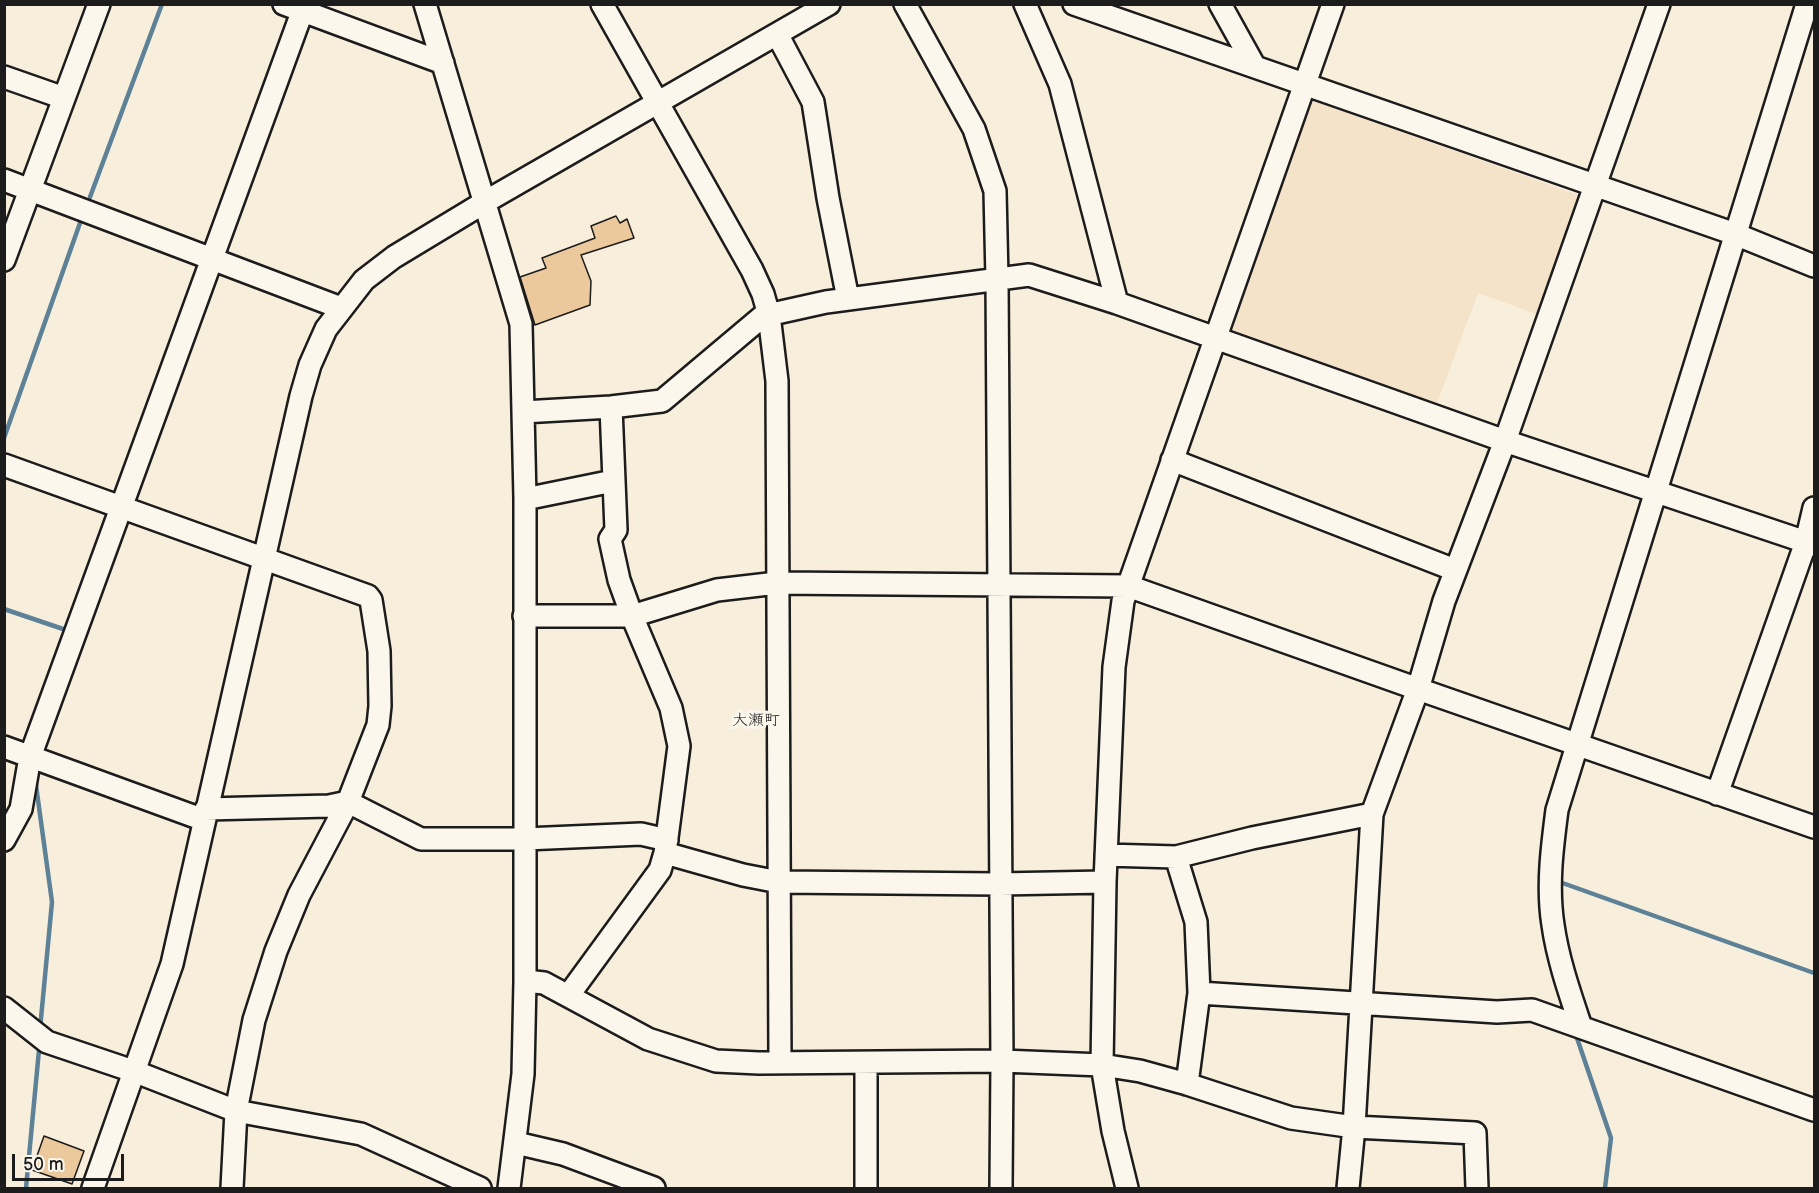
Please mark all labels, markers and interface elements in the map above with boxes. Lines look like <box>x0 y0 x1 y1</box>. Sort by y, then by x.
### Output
district label: 大瀬町 <box>732 711 780 731</box>
scale bar <box>15 1142 128 1180</box>
text: 50 m <box>23 1154 64 1175</box>

